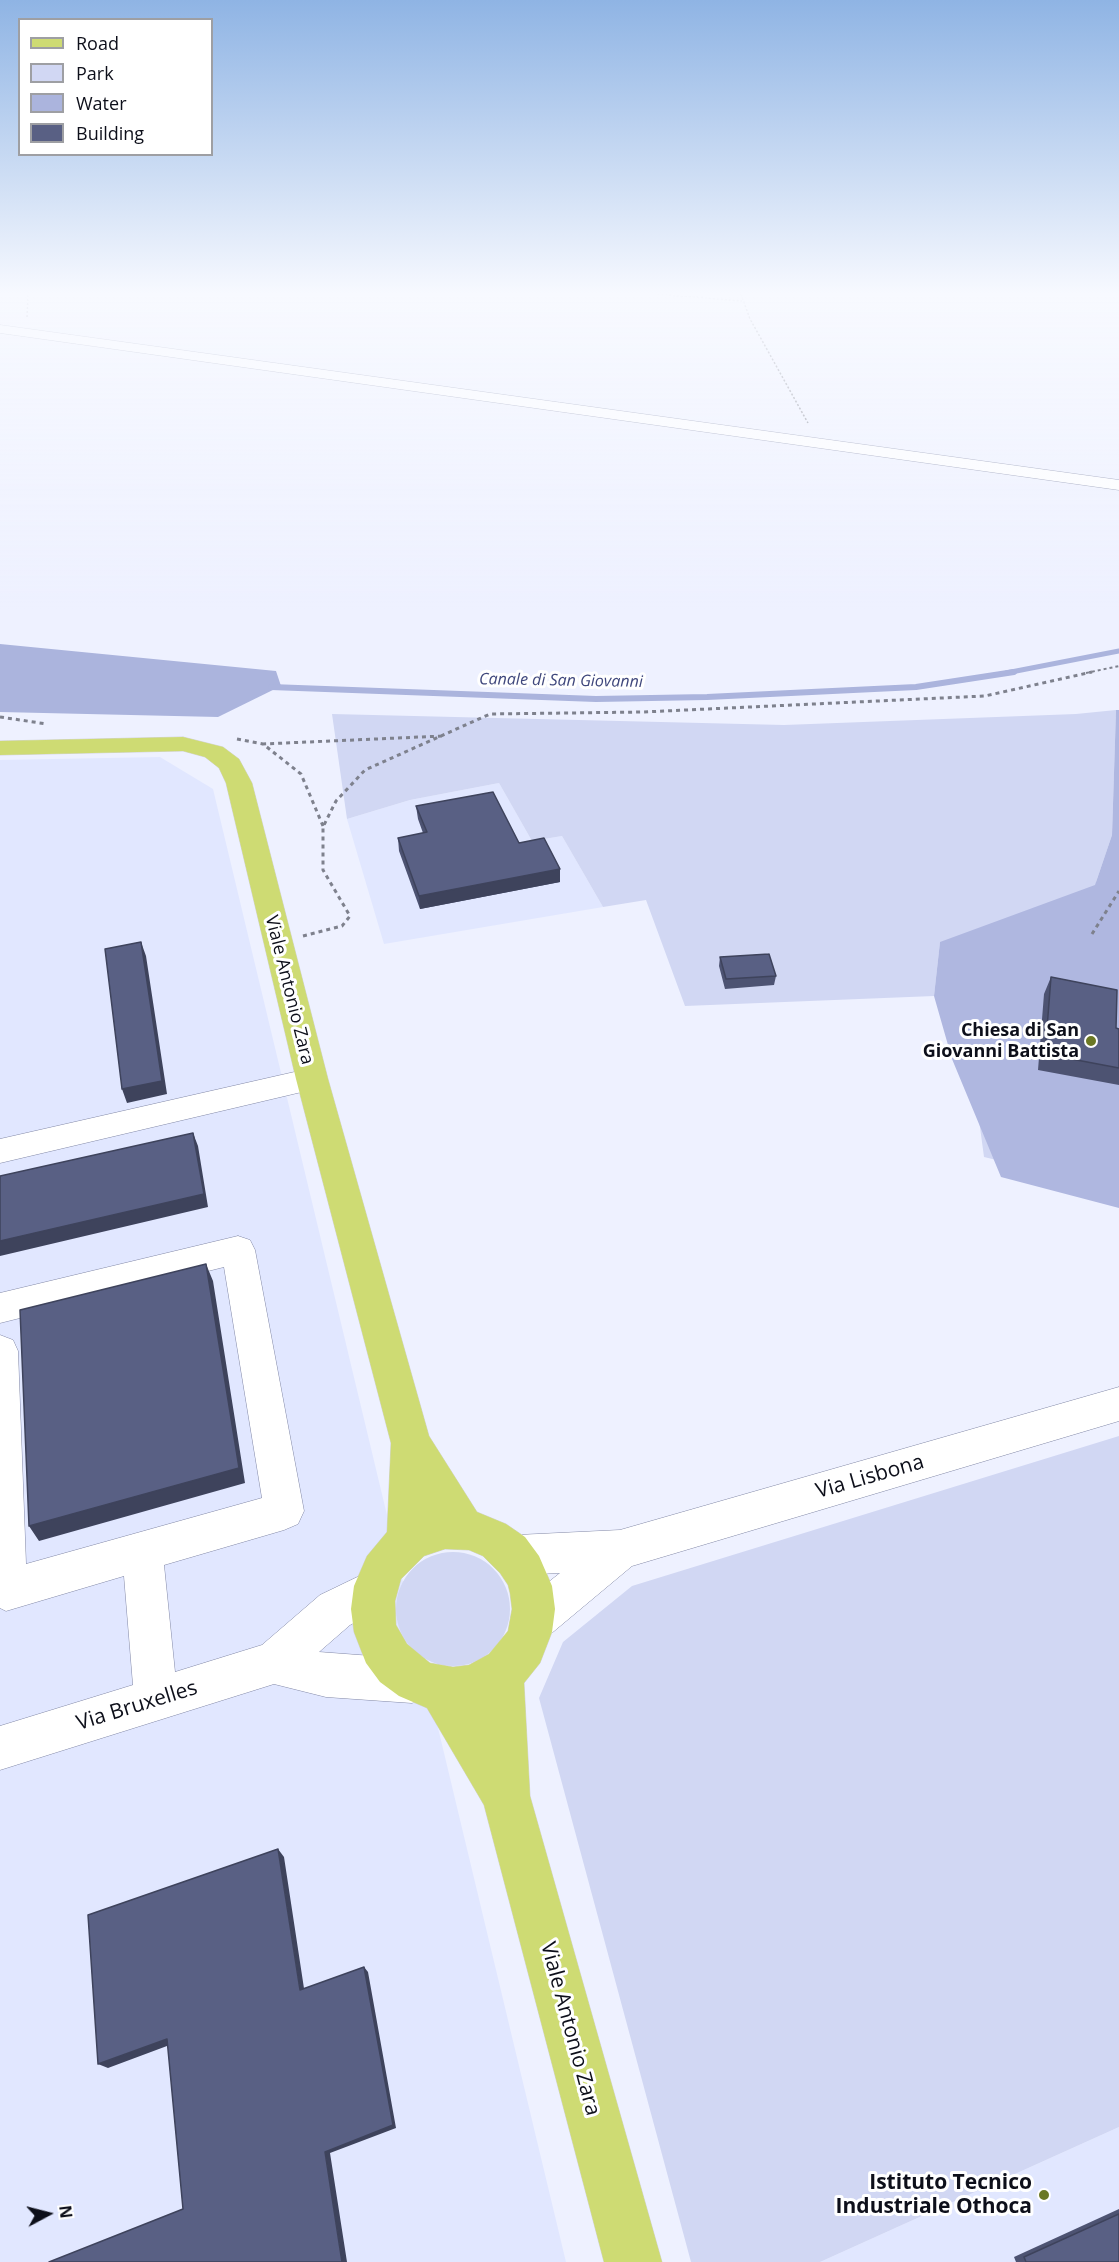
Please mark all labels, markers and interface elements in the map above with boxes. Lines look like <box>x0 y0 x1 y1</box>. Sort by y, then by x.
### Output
legend <box>18 18 213 156</box>
text: Road <box>76 31 119 55</box>
text: Park <box>76 61 114 85</box>
text: Water <box>76 91 127 115</box>
text: Building <box>76 121 144 145</box>
water label: Canale di San Giovanni <box>479 670 643 692</box>
street label: Viale Antonio Zara <box>260 913 318 1067</box>
place label: Chiesa di San Giovanni Battista <box>923 1020 1079 1062</box>
marker: Chiesa di San Giovanni Battista <box>1084 1034 1098 1048</box>
street label: Via Lisbona <box>813 1450 927 1504</box>
street label: Via Bruxelles <box>73 1676 201 1736</box>
street label: Viale Antonio Zara <box>535 1940 605 2118</box>
place label: Istituto Tecnico Industriale Othoca <box>836 2170 1032 2220</box>
north arrow <box>18 2184 78 2244</box>
marker: Istituto Tecnico Industriale Othoca <box>1037 2188 1051 2202</box>
text: N <box>54 2204 78 2220</box>

